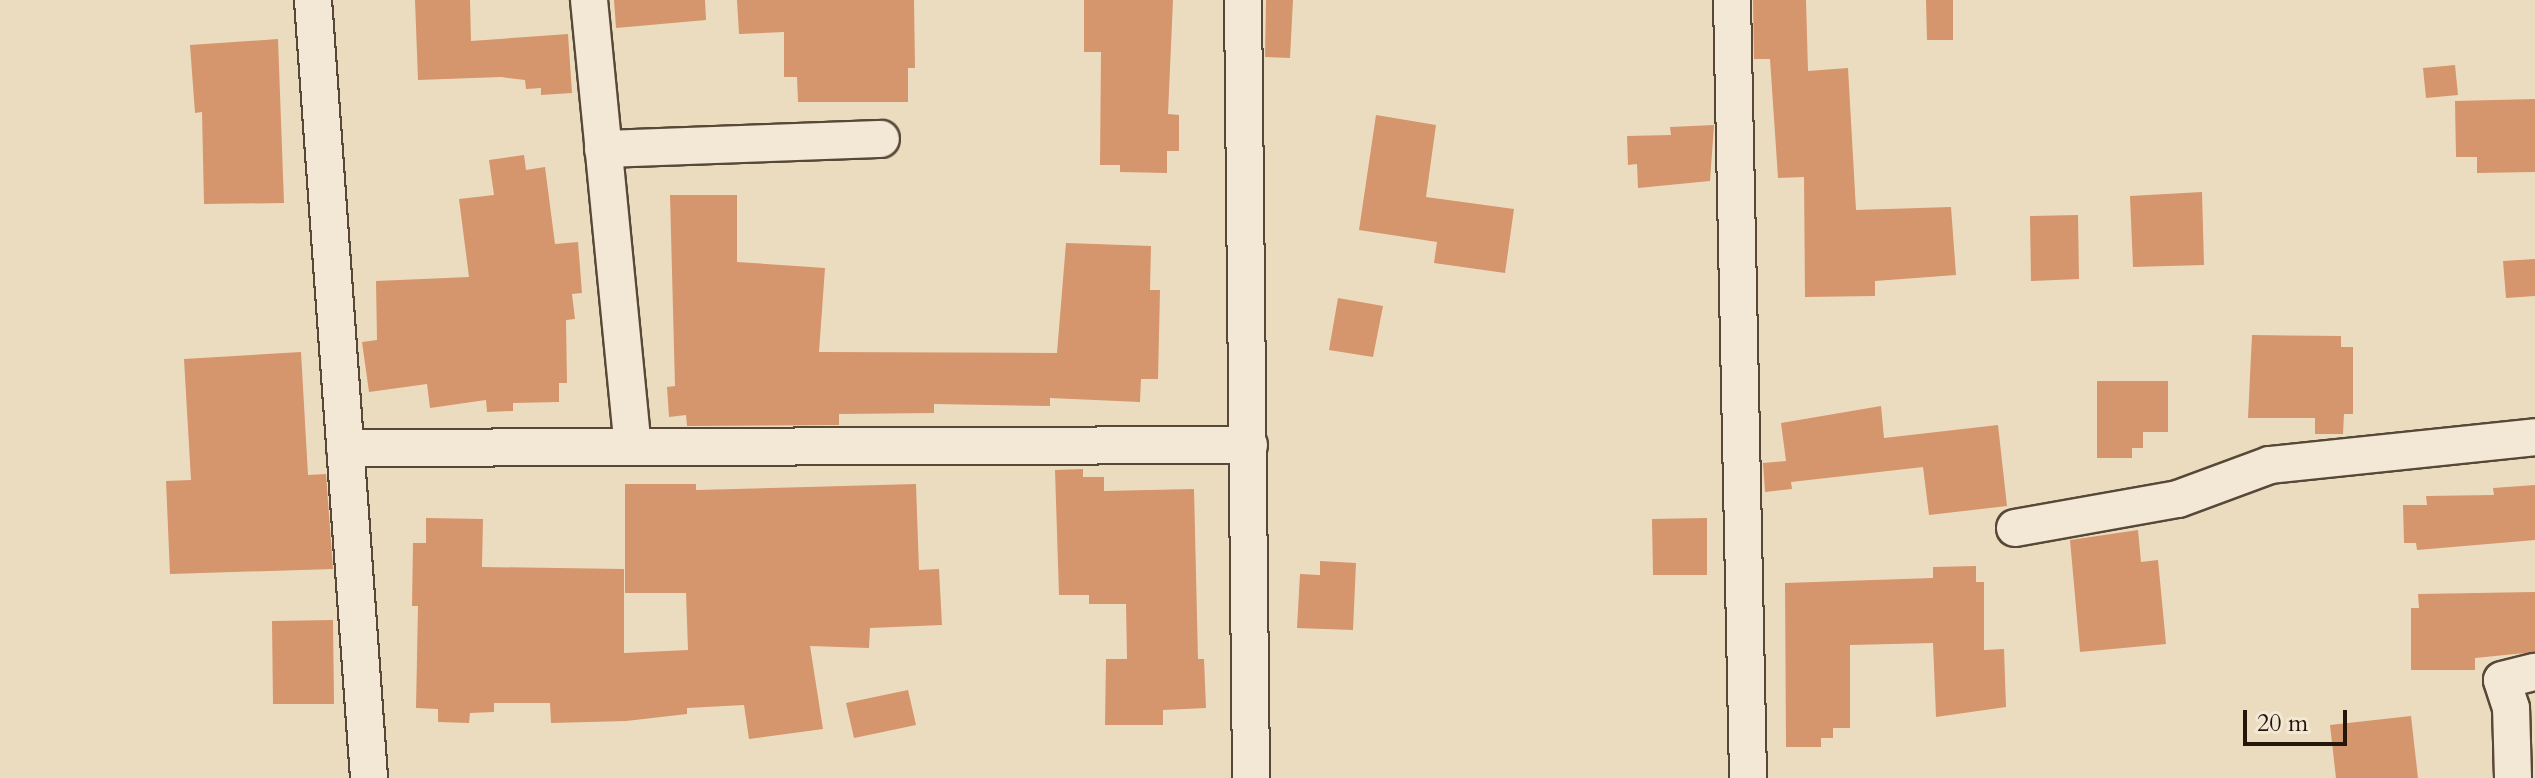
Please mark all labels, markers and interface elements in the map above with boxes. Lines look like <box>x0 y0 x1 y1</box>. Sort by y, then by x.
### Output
scale bar <box>2247 694 2351 744</box>
text: 20 m <box>2257 707 2308 740</box>

